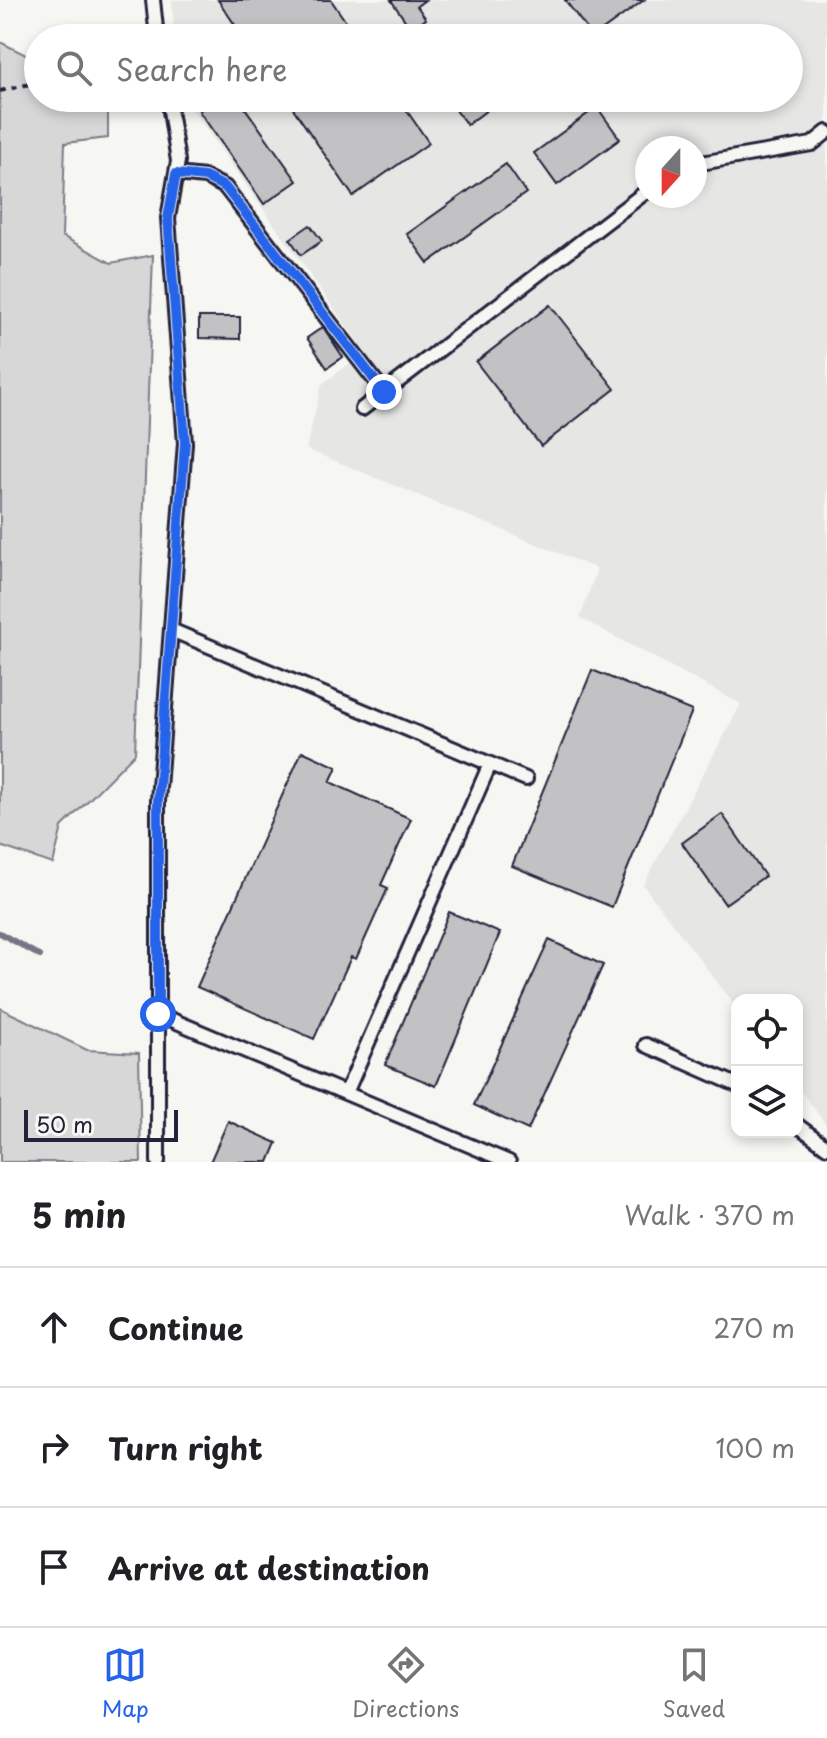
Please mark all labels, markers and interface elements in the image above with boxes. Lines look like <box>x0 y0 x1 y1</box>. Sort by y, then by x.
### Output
search box <box>24 24 803 112</box>
icon: search <box>52 46 96 90</box>
text: Search here <box>116 46 288 91</box>
north arrow <box>635 136 707 208</box>
route end <box>366 374 402 410</box>
map controls <box>731 994 803 1138</box>
button: locate <box>731 994 803 1066</box>
route start <box>140 996 176 1032</box>
button: layers <box>731 1066 803 1138</box>
scale bar <box>24 1106 178 1142</box>
text: 50 m <box>36 1107 93 1140</box>
text: 5 min <box>32 1188 126 1240</box>
text: Walk · 370 m <box>625 1195 795 1234</box>
icon: ahead <box>32 1305 76 1349</box>
text: Continue <box>108 1305 243 1350</box>
text: 270 m <box>714 1308 795 1347</box>
icon: right <box>32 1425 76 1469</box>
text: Turn right <box>108 1425 263 1470</box>
text: 100 m <box>715 1428 795 1467</box>
icon: arrive <box>32 1545 76 1589</box>
text: Arrive at destination <box>108 1545 430 1590</box>
tab: Map <box>102 1643 149 1724</box>
tab: Directions <box>352 1643 459 1724</box>
tab: Saved <box>663 1643 725 1724</box>

